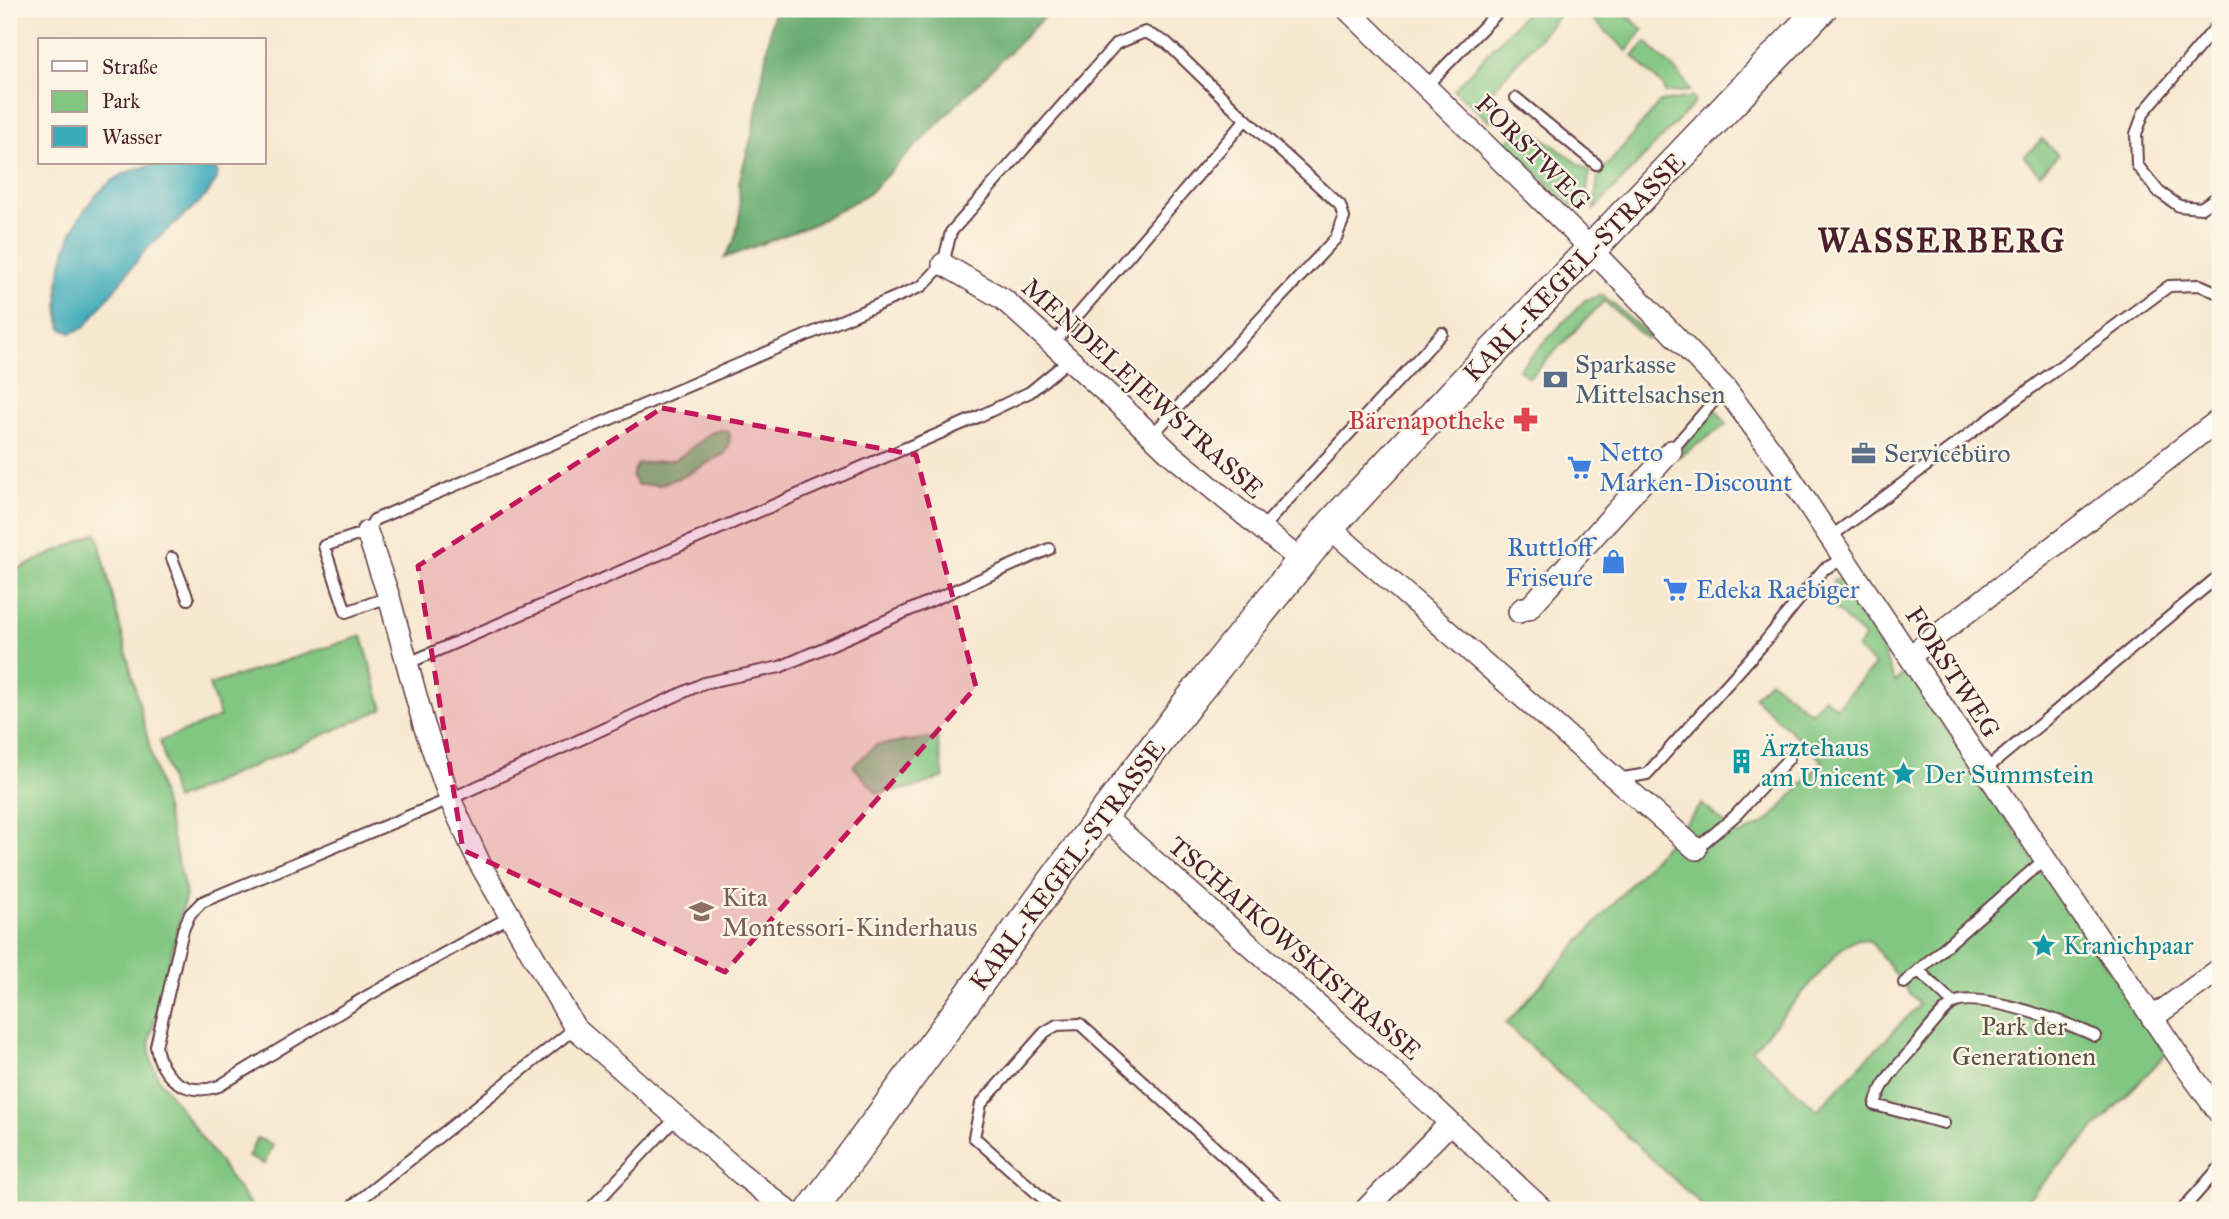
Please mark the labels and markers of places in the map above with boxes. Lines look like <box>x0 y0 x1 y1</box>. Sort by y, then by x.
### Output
place label: Sparkasse Mittelsachsen <box>1575 348 1725 410</box>
bank icon: Sparkasse Mittelsachsen <box>1541 365 1569 393</box>
place label: Bärenapotheke <box>1348 404 1505 436</box>
pharmacy icon: Bärenapotheke <box>1511 406 1539 434</box>
place label: Netto Marken-Discount <box>1599 436 1792 498</box>
place label: Servicebüro <box>1884 437 2011 469</box>
office icon: Servicebüro <box>1850 439 1878 467</box>
supermarket icon: Netto Marken-Discount <box>1565 453 1593 481</box>
place label: Ruttloff Friseure <box>1505 531 1597 593</box>
shop icon: Ruttloff Friseure <box>1599 548 1627 576</box>
place label: Edeka Raebiger <box>1696 573 1860 605</box>
supermarket icon: Edeka Raebiger <box>1662 575 1690 603</box>
place label: Ärztehaus am Unicent <box>1760 731 1885 793</box>
building icon: Ärztehaus am Unicent <box>1727 748 1755 776</box>
place label: Der Summstein <box>1924 758 2094 790</box>
place icon: Der Summstein <box>1890 760 1918 788</box>
place label: Kita Montessori-Kinderhaus <box>722 881 977 943</box>
school or university icon: Kita Montessori-Kinderhaus <box>688 898 716 926</box>
place label: Kranichpaar <box>2063 929 2194 961</box>
place icon: Kranichpaar <box>2029 931 2057 959</box>

